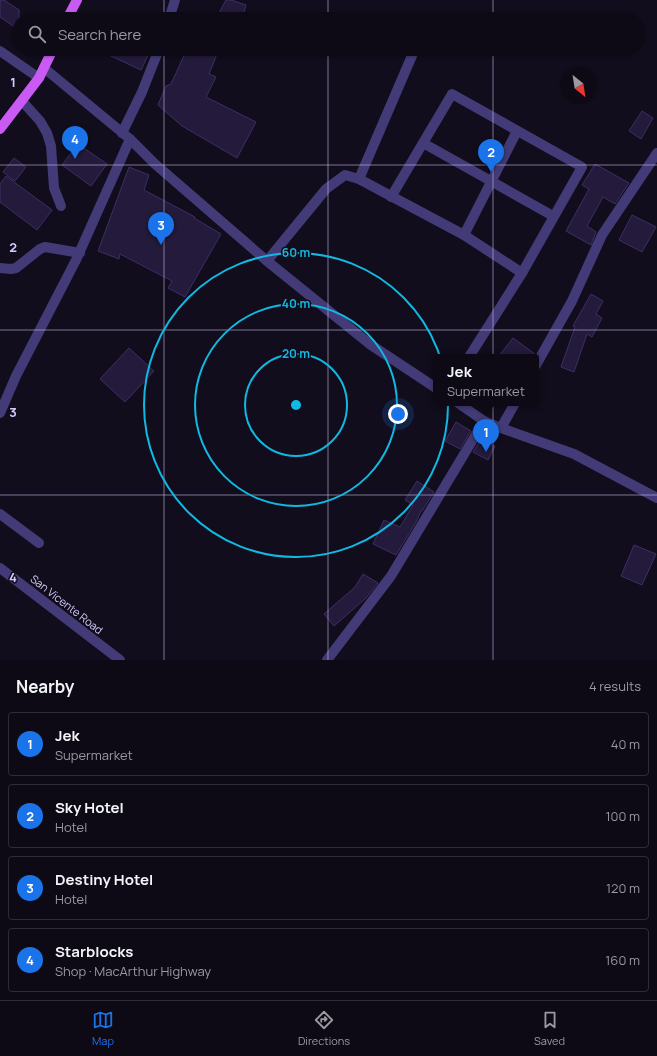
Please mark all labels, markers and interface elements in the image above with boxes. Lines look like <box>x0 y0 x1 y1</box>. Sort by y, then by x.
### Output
search box <box>12 12 645 56</box>
icon: search <box>26 23 48 45</box>
text: Search here <box>58 24 141 45</box>
north arrow <box>561 68 597 104</box>
text: 1 <box>10 73 16 91</box>
pin: 4 <box>62 126 88 159</box>
pin: 2 <box>478 139 504 172</box>
pin: 3 <box>148 212 174 245</box>
text: 2 <box>9 238 17 256</box>
text: 60 m <box>282 244 310 261</box>
text: 40 m <box>282 295 310 312</box>
text: 20 m <box>282 345 310 362</box>
popup <box>433 354 539 406</box>
text: Jek <box>447 361 472 382</box>
text: Supermarket <box>447 382 525 400</box>
centre of rings <box>289 398 303 412</box>
text: 3 <box>9 403 17 421</box>
your location <box>388 404 408 424</box>
pin: 1 <box>473 419 499 452</box>
text: 4 <box>9 568 17 586</box>
street label: San Vicente Road <box>28 571 106 637</box>
text: Nearby <box>16 675 74 698</box>
text: 4 results <box>589 677 641 695</box>
text: Jek <box>55 725 80 746</box>
text: 1 <box>27 735 33 753</box>
text: 40 m <box>611 735 640 753</box>
text: Supermarket <box>55 746 133 764</box>
text: Sky Hotel <box>55 797 124 818</box>
text: 2 <box>26 807 34 825</box>
text: 100 m <box>605 807 640 825</box>
text: Hotel <box>55 818 87 836</box>
text: Destiny Hotel <box>55 869 153 890</box>
text: 3 <box>26 879 34 897</box>
text: 120 m <box>606 879 640 897</box>
text: Hotel <box>55 890 87 908</box>
text: Starblocks <box>55 941 133 962</box>
text: 4 <box>26 951 34 969</box>
text: 160 m <box>605 951 640 969</box>
text: Shop · MacArthur Highway <box>55 962 211 980</box>
tab: Map <box>92 1009 114 1048</box>
tab: Directions <box>298 1009 350 1048</box>
tab: Saved <box>534 1009 565 1048</box>

